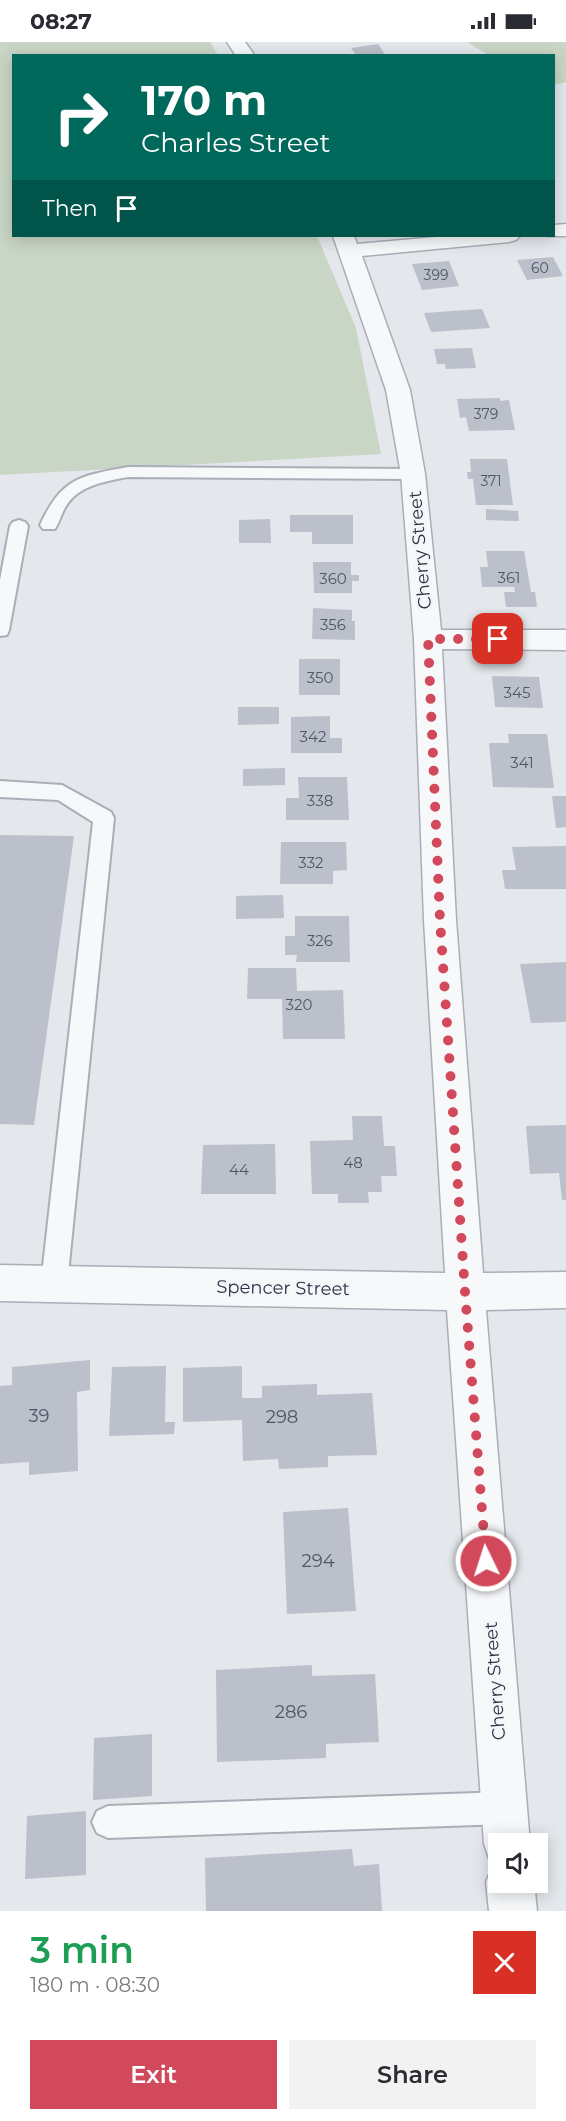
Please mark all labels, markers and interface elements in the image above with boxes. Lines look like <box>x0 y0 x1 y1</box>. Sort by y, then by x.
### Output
text: 08:27 <box>30 8 92 35</box>
text: 170 m <box>141 74 267 126</box>
icon: right <box>42 78 120 156</box>
text: Charles Street <box>141 126 330 159</box>
icon: arrive <box>110 192 143 225</box>
text: Then <box>42 195 98 222</box>
house number: 60 <box>531 259 549 277</box>
house number: 399 <box>424 266 448 284</box>
house number: 379 <box>474 405 498 423</box>
house number: 371 <box>480 472 502 490</box>
street label: Cherry Street <box>404 490 436 610</box>
house number: 361 <box>497 568 521 587</box>
house number: 360 <box>319 569 347 588</box>
pin <box>472 613 523 664</box>
house number: 356 <box>320 615 346 634</box>
icon: arrive <box>481 622 514 655</box>
house number: 350 <box>307 668 333 687</box>
house number: 345 <box>504 683 530 702</box>
house number: 342 <box>300 727 326 746</box>
house number: 341 <box>510 753 534 772</box>
house number: 338 <box>307 791 333 810</box>
house number: 332 <box>298 853 324 872</box>
house number: 326 <box>307 931 333 950</box>
house number: 320 <box>286 995 312 1014</box>
house number: 48 <box>343 1153 363 1172</box>
house number: 44 <box>229 1160 249 1179</box>
street label: Spencer Street <box>216 1276 350 1300</box>
house number: 39 <box>28 1405 50 1427</box>
house number: 298 <box>266 1406 298 1428</box>
position arrow <box>454 1529 518 1593</box>
house number: 294 <box>301 1550 335 1572</box>
street label: Cherry Street <box>480 1621 510 1741</box>
house number: 286 <box>275 1701 307 1723</box>
map controls <box>488 1833 548 1893</box>
button: sound <box>488 1833 548 1893</box>
text: 3 min <box>30 1928 134 1972</box>
button: close <box>473 1931 536 1994</box>
text: 180 m · 08:30 <box>30 1973 160 1997</box>
button: Exit <box>30 2040 277 2109</box>
button: Share <box>289 2040 536 2109</box>

